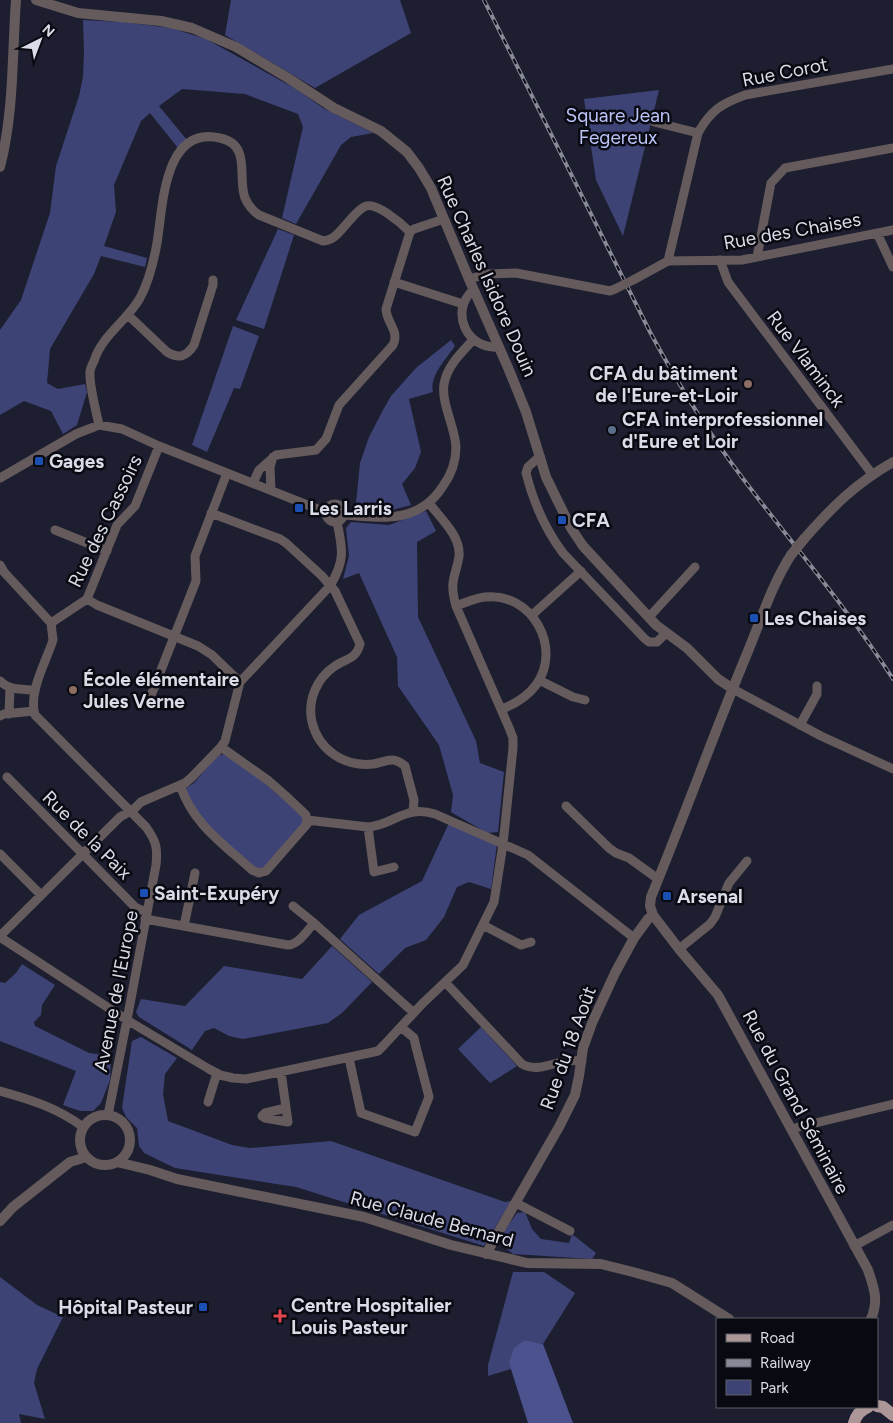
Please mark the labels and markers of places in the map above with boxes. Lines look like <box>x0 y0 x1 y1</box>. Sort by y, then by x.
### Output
place label: CFA du bâtiment de l'Eure-et-Loir <box>589 362 738 407</box>
marker: CFA du bâtiment de l'Eure-et-Loir <box>742 378 754 390</box>
place label: CFA interprofessionnel d'Eure et Loir <box>622 408 823 453</box>
marker: CFA interprofessionnel d'Eure et Loir <box>606 424 618 436</box>
place label: Gages <box>49 450 104 473</box>
marker: Gages <box>33 455 45 467</box>
place label: Les Larris <box>309 497 392 520</box>
marker: Les Larris <box>293 502 305 514</box>
place label: CFA <box>572 509 610 532</box>
marker: CFA <box>556 514 568 526</box>
place label: Les Chaises <box>764 607 866 630</box>
marker: Les Chaises <box>748 612 760 624</box>
place label: École élémentaire Jules Verne <box>83 668 240 713</box>
marker: École élémentaire Jules Verne <box>67 684 79 696</box>
place label: Saint-Exupéry <box>154 882 279 905</box>
place label: Arsenal <box>677 885 743 908</box>
marker: Saint-Exupéry <box>138 887 150 899</box>
marker: Arsenal <box>661 890 673 902</box>
place label: Centre Hospitalier Louis Pasteur <box>291 1294 452 1339</box>
place label: Hôpital Pasteur <box>58 1296 193 1319</box>
marker: Hôpital Pasteur <box>197 1301 209 1313</box>
marker: Centre Hospitalier Louis Pasteur <box>273 1309 287 1323</box>

